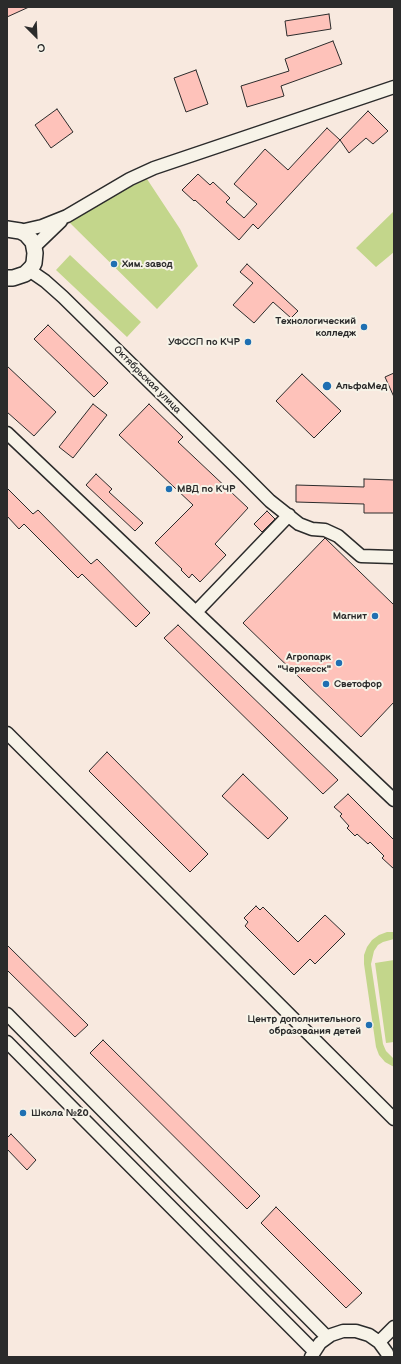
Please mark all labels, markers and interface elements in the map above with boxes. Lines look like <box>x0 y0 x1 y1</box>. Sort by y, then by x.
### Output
north arrow <box>16 16 56 56</box>
text: С <box>35 40 47 55</box>
place label: Хим. завод <box>122 258 172 270</box>
marker: Хим. завод <box>109 259 119 269</box>
place label: Технологический колледж <box>275 315 356 338</box>
marker: Технологический колледж <box>359 322 369 332</box>
place label: УФССП по КЧР <box>168 336 240 348</box>
marker: УФССП по КЧР <box>243 337 253 347</box>
street label: Октябрьская улица <box>111 344 183 416</box>
marker: АльфаМед <box>321 380 333 392</box>
place label: АльфаМед <box>336 380 387 392</box>
place label: МВД по КЧР <box>177 483 236 495</box>
marker: МВД по КЧР <box>164 484 174 494</box>
place label: Магнит <box>333 610 367 622</box>
marker: Магнит <box>370 611 380 621</box>
place label: Агропарк "Черкесск" <box>278 651 331 674</box>
marker: Агропарк "Черкесск" <box>334 658 344 668</box>
place label: Светофор <box>334 678 382 690</box>
marker: Светофор <box>321 679 331 689</box>
place label: Центр дополнительного образования детей <box>247 1013 361 1036</box>
marker: Центр дополнительного образования детей <box>364 1020 374 1030</box>
place label: Школа №20 <box>31 1107 89 1119</box>
marker: Школа №20 <box>18 1108 28 1118</box>

